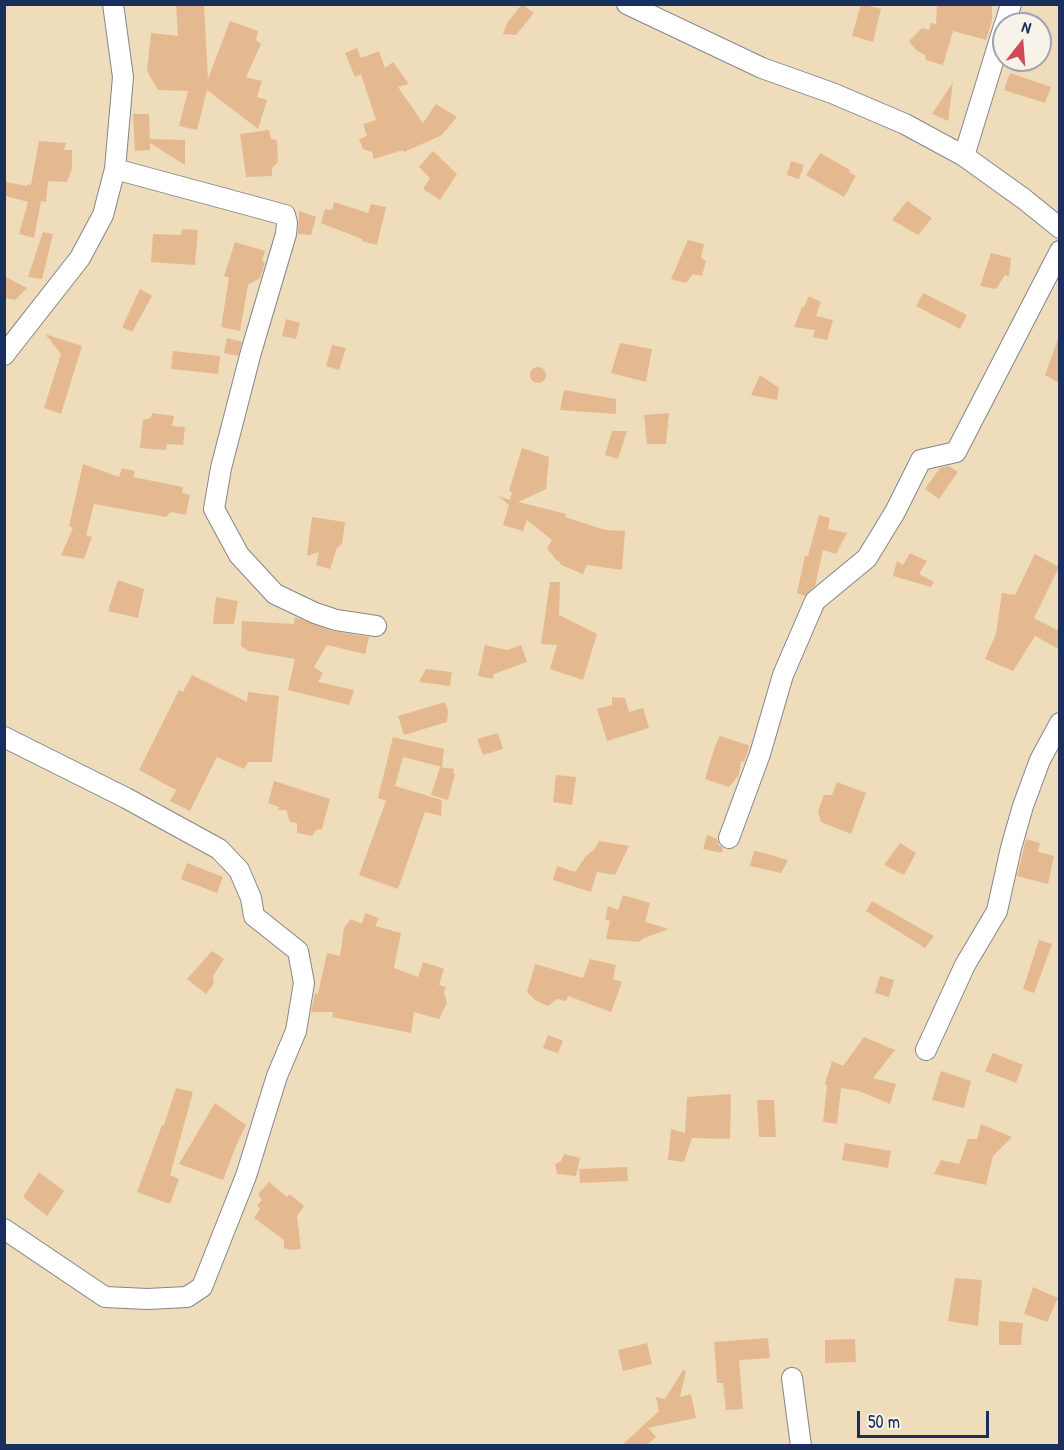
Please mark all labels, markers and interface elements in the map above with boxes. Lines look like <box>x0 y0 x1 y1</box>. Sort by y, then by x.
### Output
north arrow <box>992 12 1052 72</box>
text: N <box>1019 15 1034 38</box>
scale bar <box>860 1399 992 1437</box>
text: 50 m <box>868 1409 900 1434</box>

